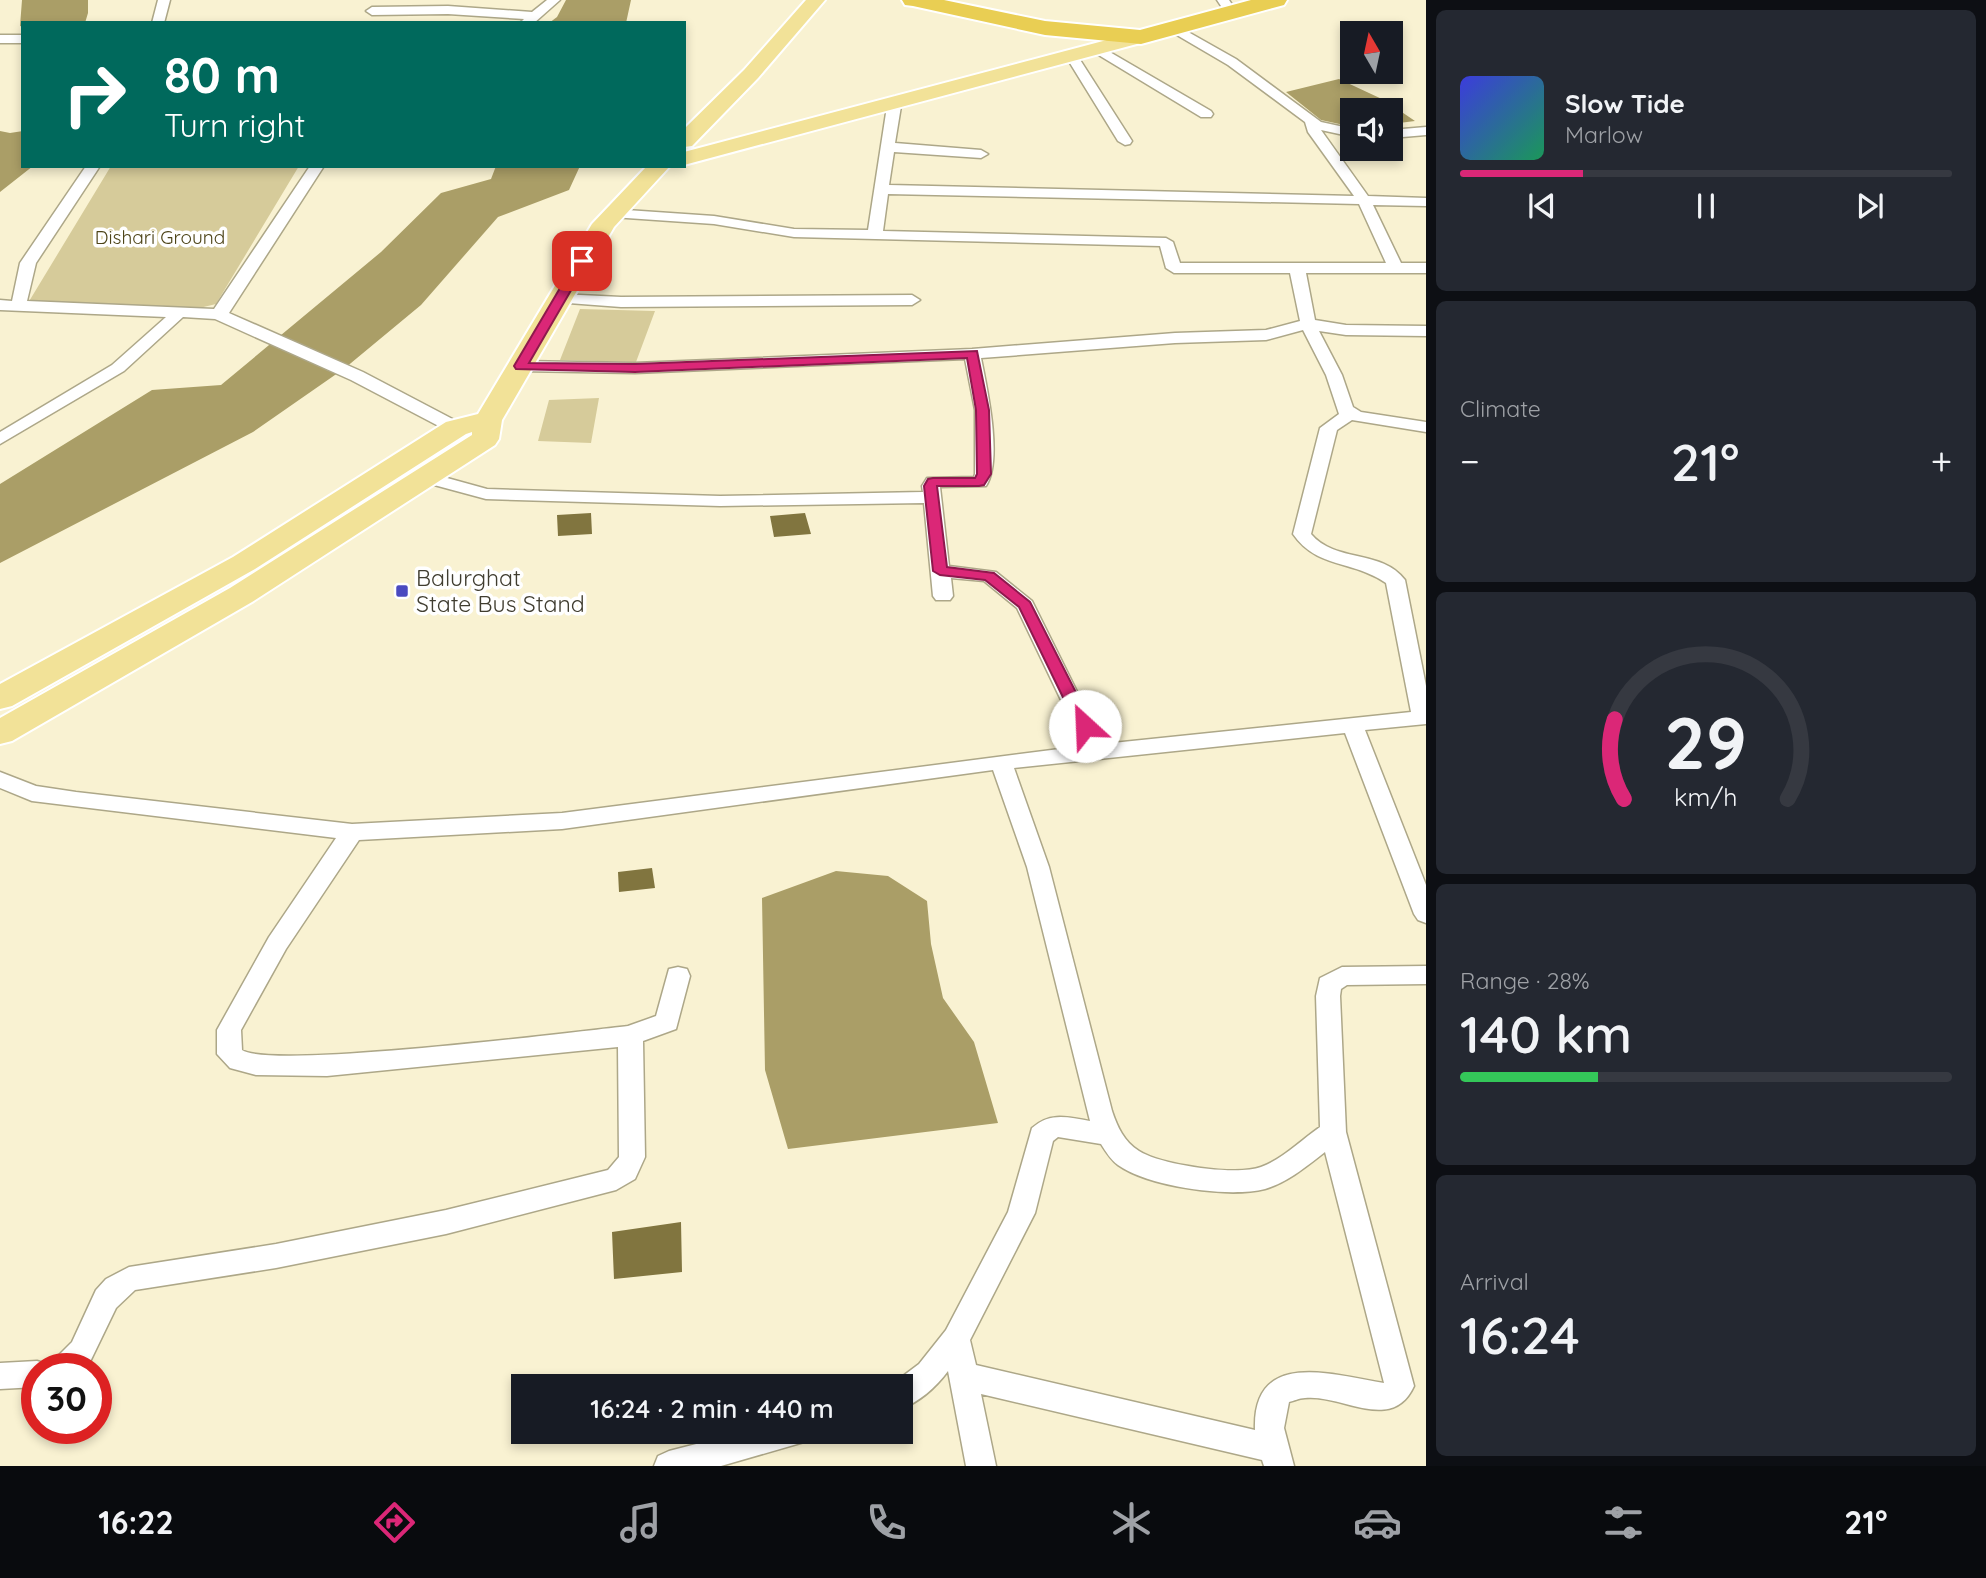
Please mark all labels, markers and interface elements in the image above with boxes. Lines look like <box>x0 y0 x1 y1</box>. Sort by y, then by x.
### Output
north arrow <box>1340 21 1404 84</box>
map controls <box>1340 21 1403 161</box>
text: 80 m <box>164 44 280 105</box>
icon: right <box>49 49 140 140</box>
text: Slow Tide <box>1565 87 1685 120</box>
button: sound <box>1340 98 1403 161</box>
text: Turn right <box>164 105 305 145</box>
text: Marlow <box>1565 120 1643 149</box>
icon: previous <box>1523 187 1561 225</box>
icon: pause <box>1687 187 1725 225</box>
icon: next <box>1851 187 1889 225</box>
park label: Dishari Ground <box>95 225 225 249</box>
pin <box>552 231 612 291</box>
icon: arrive <box>563 242 601 280</box>
text: Climate <box>1460 394 1541 423</box>
text: 21° <box>1671 429 1739 494</box>
text: − <box>1460 437 1480 485</box>
text: + <box>1931 437 1952 485</box>
place label: Balurghat State Bus Stand <box>416 563 585 618</box>
marker: Balurghat State Bus Stand <box>394 583 410 599</box>
position arrow <box>1048 689 1122 763</box>
text: 29 <box>1665 696 1747 787</box>
text: km/h <box>1674 781 1738 812</box>
text: Range · 28% <box>1460 966 1590 995</box>
text: 140 km <box>1460 1001 1632 1066</box>
text: Arrival <box>1460 1267 1529 1296</box>
text: 16:24 <box>1460 1302 1580 1367</box>
speed limit sign: 30 <box>21 1353 112 1444</box>
text: 16:24 · 2 min · 440 m <box>590 1392 834 1425</box>
icon: directions <box>370 1498 419 1547</box>
icon: music <box>616 1498 665 1547</box>
icon: phone <box>862 1498 911 1547</box>
icon: climate <box>1107 1498 1156 1547</box>
icon: car <box>1353 1498 1402 1547</box>
icon: filters <box>1599 1498 1648 1547</box>
text: 16:22 <box>98 1502 174 1542</box>
text: 21° <box>1844 1502 1888 1542</box>

